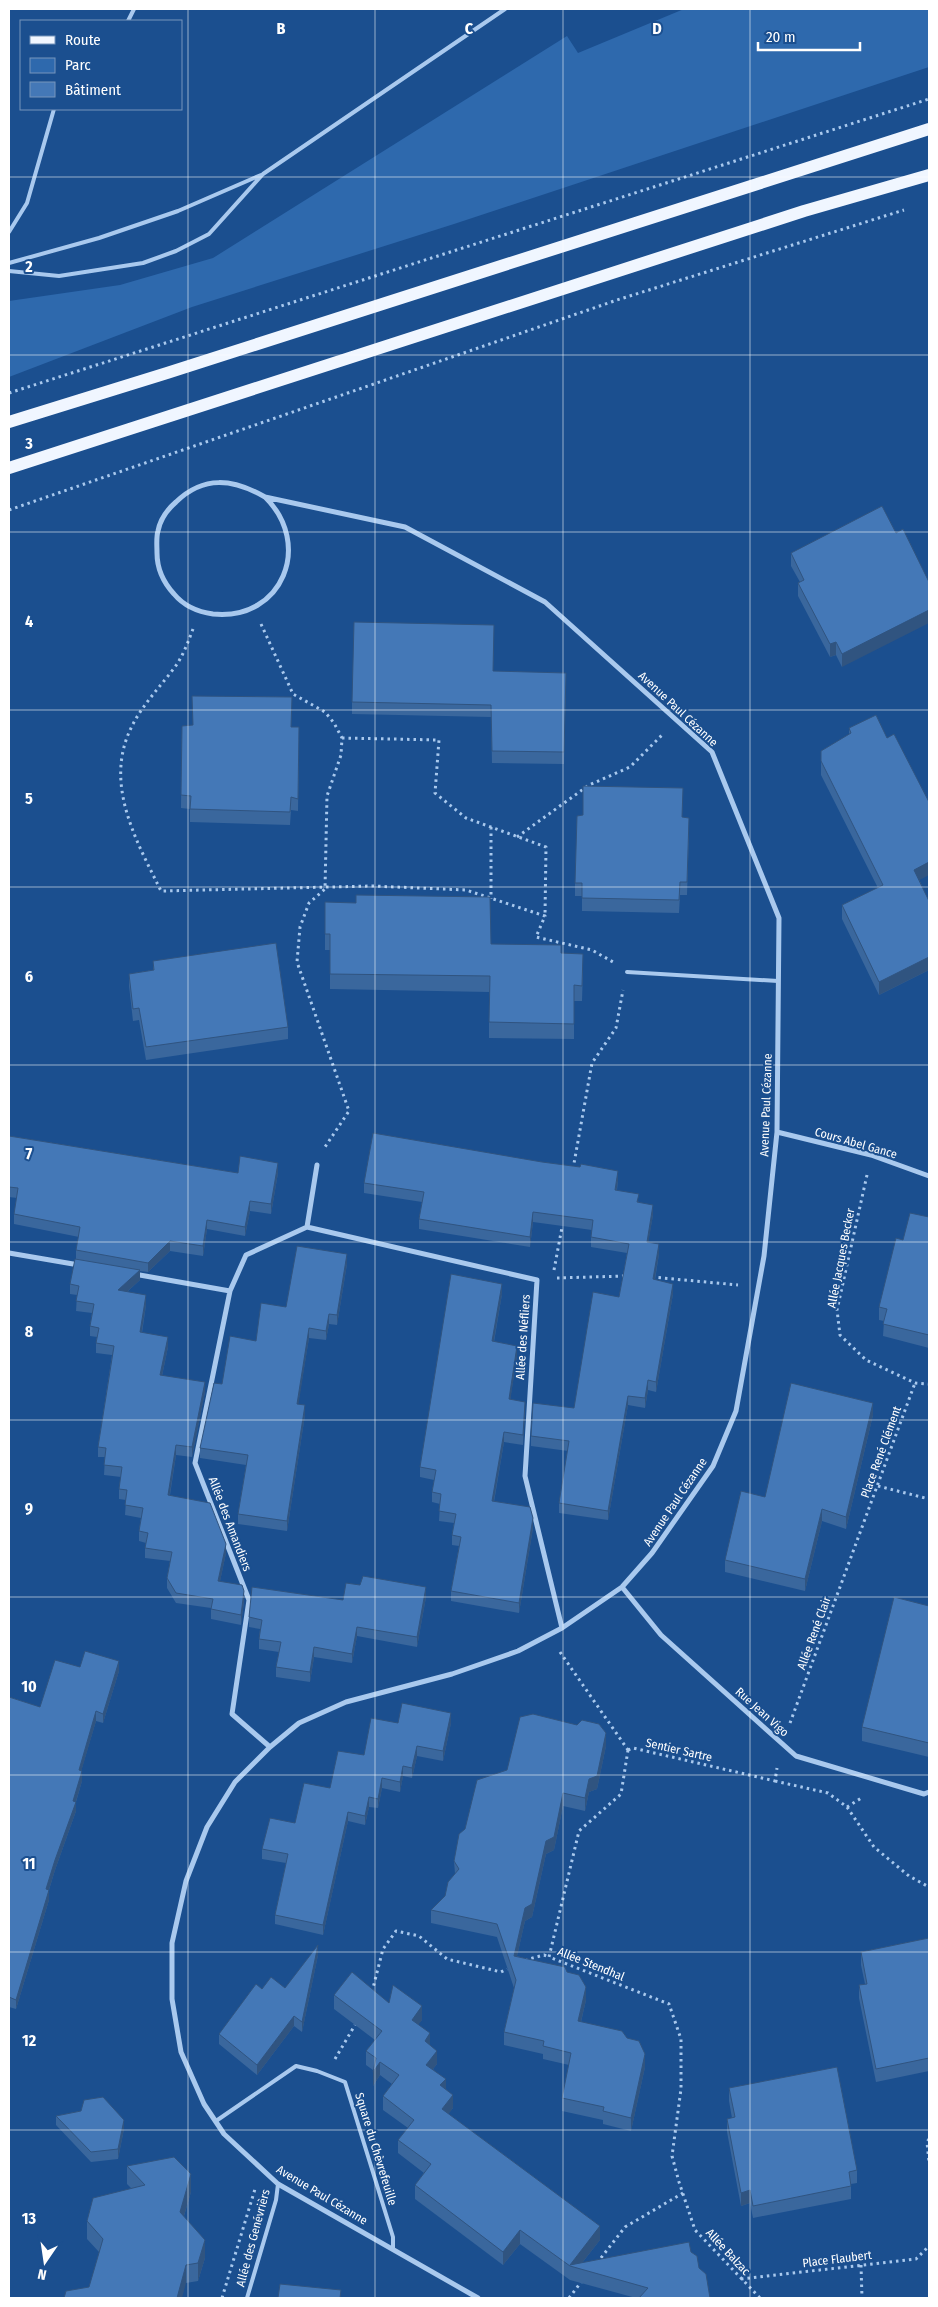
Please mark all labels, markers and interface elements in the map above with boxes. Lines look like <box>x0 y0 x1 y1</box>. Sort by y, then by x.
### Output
text: B <box>277 19 286 38</box>
text: C <box>465 19 474 38</box>
text: D <box>652 19 662 38</box>
legend <box>20 20 182 110</box>
scale bar <box>758 20 860 52</box>
text: 20 m <box>766 28 796 46</box>
text: Route <box>65 31 101 49</box>
text: Parc <box>65 56 91 74</box>
text: Bâtiment <box>65 81 121 99</box>
text: 2 <box>24 257 33 276</box>
text: 3 <box>24 434 33 453</box>
text: 4 <box>25 612 33 631</box>
street label: Avenue Paul Cézanne <box>635 669 721 749</box>
text: 5 <box>25 789 33 808</box>
text: 6 <box>25 967 33 986</box>
street label: Avenue Paul Cézanne <box>757 1053 775 1157</box>
street label: Cours Abel Gance <box>813 1125 899 1161</box>
text: 7 <box>26 1144 33 1163</box>
street label: Allée Jacques Becker <box>824 1206 858 1309</box>
street label: Allée des Néfliers <box>513 1294 533 1380</box>
text: 8 <box>25 1322 34 1341</box>
street label: Place René Clément <box>858 1404 904 1500</box>
street label: Avenue Paul Cézanne <box>640 1455 710 1549</box>
street label: Allée des Amandiers <box>206 1475 254 1573</box>
text: 9 <box>25 1499 33 1518</box>
street label: Allée René Clair <box>794 1594 834 1671</box>
text: 10 <box>21 1677 37 1696</box>
street label: Rue Jean Vigo <box>733 1685 791 1739</box>
street label: Sentier Sartre <box>644 1736 714 1764</box>
text: 11 <box>22 1854 36 1873</box>
street label: Allée Stendhal <box>556 1944 626 1984</box>
text: 12 <box>22 2031 37 2050</box>
street label: Square du Chèvrefeuille <box>352 2091 400 2207</box>
street label: Avenue Paul Cézanne <box>274 2162 370 2228</box>
street label: Allée des Genévrièrs <box>233 2188 273 2288</box>
text: 13 <box>22 2209 37 2228</box>
street label: Allée Balzac <box>703 2226 753 2278</box>
north arrow <box>20 2237 70 2287</box>
street label: Place Flaubert <box>802 2248 872 2270</box>
text: N <box>36 2265 48 2283</box>

